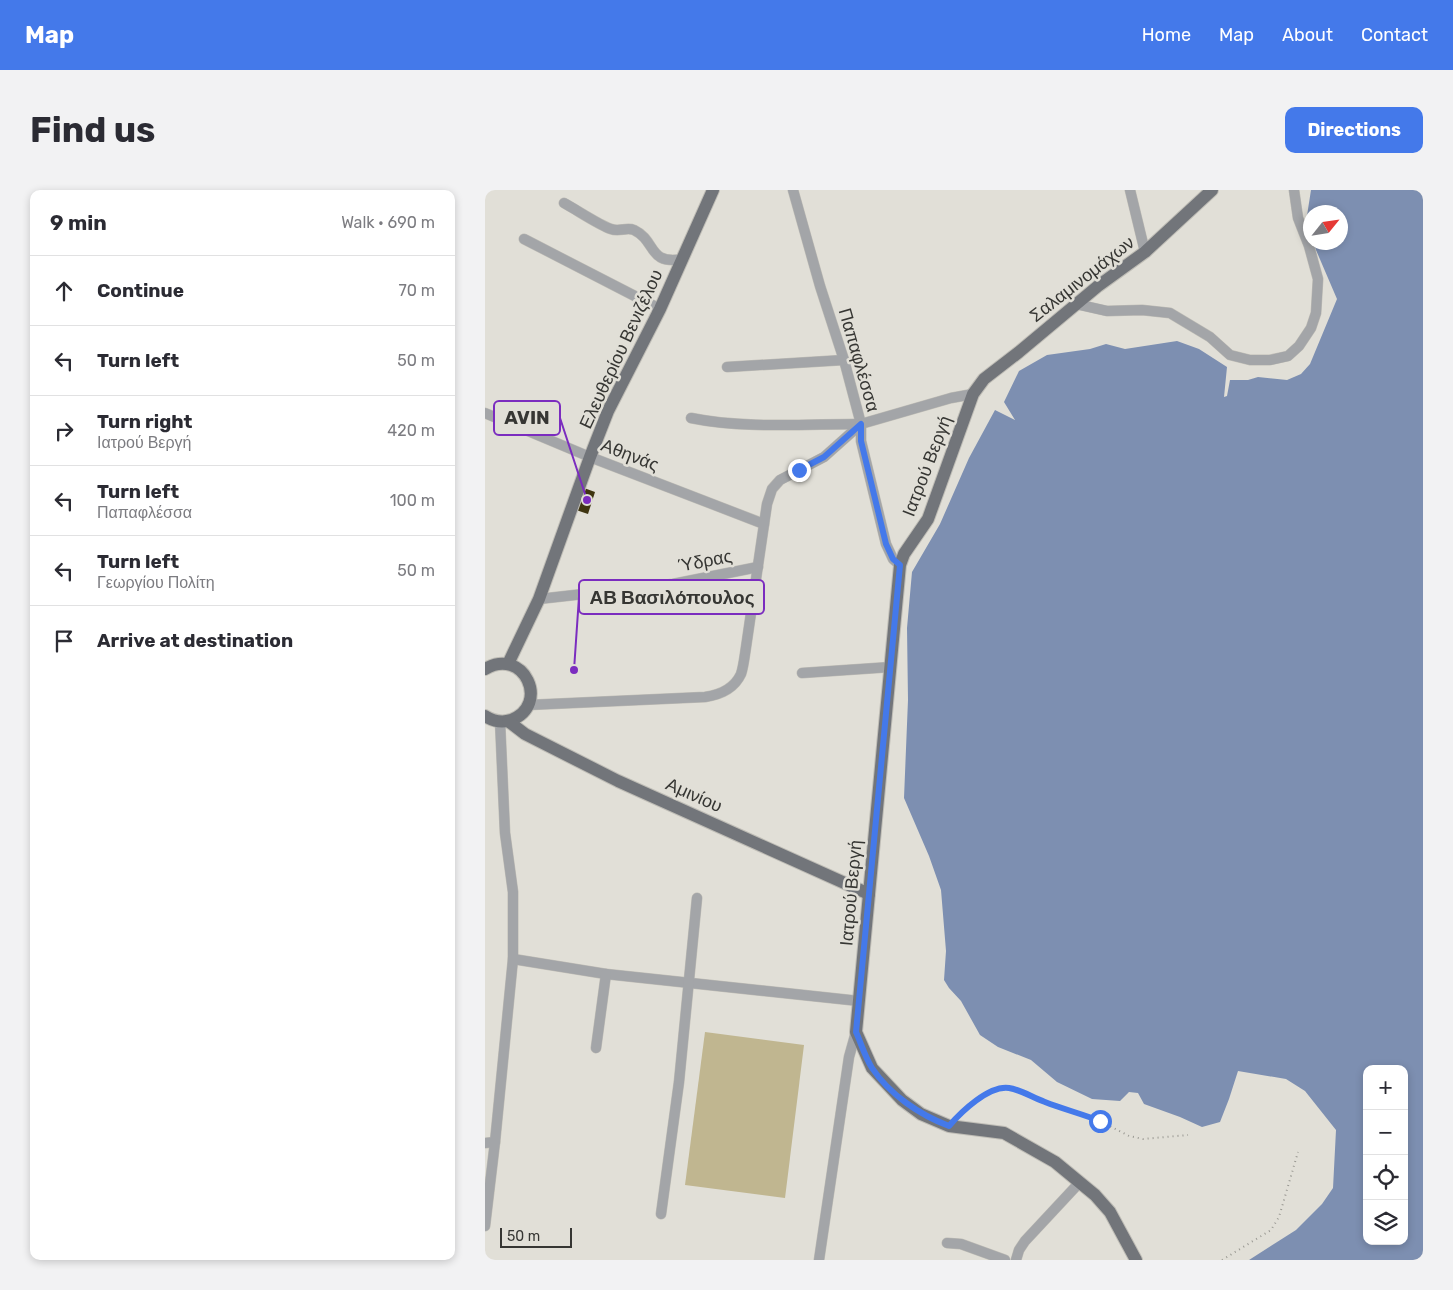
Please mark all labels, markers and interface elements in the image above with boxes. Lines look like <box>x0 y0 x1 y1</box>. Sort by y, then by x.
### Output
text: Map <box>25 21 74 49</box>
text: Home <box>1142 24 1191 46</box>
text: Map <box>1219 24 1254 46</box>
text: About <box>1282 24 1333 46</box>
text: Contact <box>1361 24 1428 46</box>
button: Directions <box>1285 107 1423 153</box>
text: Find us <box>30 109 155 151</box>
north arrow <box>1303 205 1348 250</box>
text: 9 min <box>50 210 107 235</box>
text: Walk · 690 m <box>341 213 435 232</box>
street label: Σαλαμινομάχων <box>1025 231 1139 327</box>
street label: Ελευθερίου Βενιζέλου <box>574 266 668 432</box>
icon: ahead <box>50 277 78 305</box>
text: Continue <box>97 279 184 302</box>
text: 70 m <box>398 281 435 300</box>
street label: Παπαφλέσσα <box>834 306 884 414</box>
icon: left <box>50 347 78 375</box>
text: Turn left <box>97 349 179 372</box>
text: 50 m <box>397 351 435 370</box>
callout: AVIN <box>494 401 560 435</box>
text: AVIN <box>504 406 550 429</box>
text: Turn right <box>97 410 192 433</box>
street label: Ιατρού Βεργή <box>898 412 956 520</box>
icon: right <box>50 417 78 445</box>
text: 420 m <box>387 421 435 440</box>
text: Ιατρού Βεργή <box>97 433 192 452</box>
street label: Αθηνάς <box>598 434 662 476</box>
route end <box>788 459 811 482</box>
text: Turn left <box>97 480 179 503</box>
icon: left <box>50 487 78 515</box>
text: 100 m <box>390 491 435 510</box>
text: Παπαφλέσσα <box>97 503 192 522</box>
street label: Ύδρας <box>676 545 734 577</box>
text: Turn left <box>97 550 179 573</box>
icon: left <box>50 557 78 585</box>
text: 50 m <box>397 561 435 580</box>
text: Γεωργίου Πολίτη <box>97 573 215 592</box>
callout: ΑΒ Βασιλόπουλος <box>579 580 764 614</box>
text: ΑΒ Βασιλόπουλος <box>589 586 755 609</box>
icon: arrive <box>50 627 78 655</box>
text: Arrive at destination <box>97 629 293 652</box>
street label: Αμινίου <box>662 773 726 817</box>
street label: Ιατρού Βεργή <box>835 839 867 947</box>
map controls <box>1363 1065 1408 1245</box>
button: + <box>1363 1065 1408 1110</box>
route start <box>1089 1110 1112 1133</box>
button: − <box>1363 1110 1408 1155</box>
button: locate <box>1363 1155 1408 1200</box>
button: layers <box>1363 1200 1408 1245</box>
scale bar <box>500 1225 573 1248</box>
text: 50 m <box>507 1228 540 1245</box>

